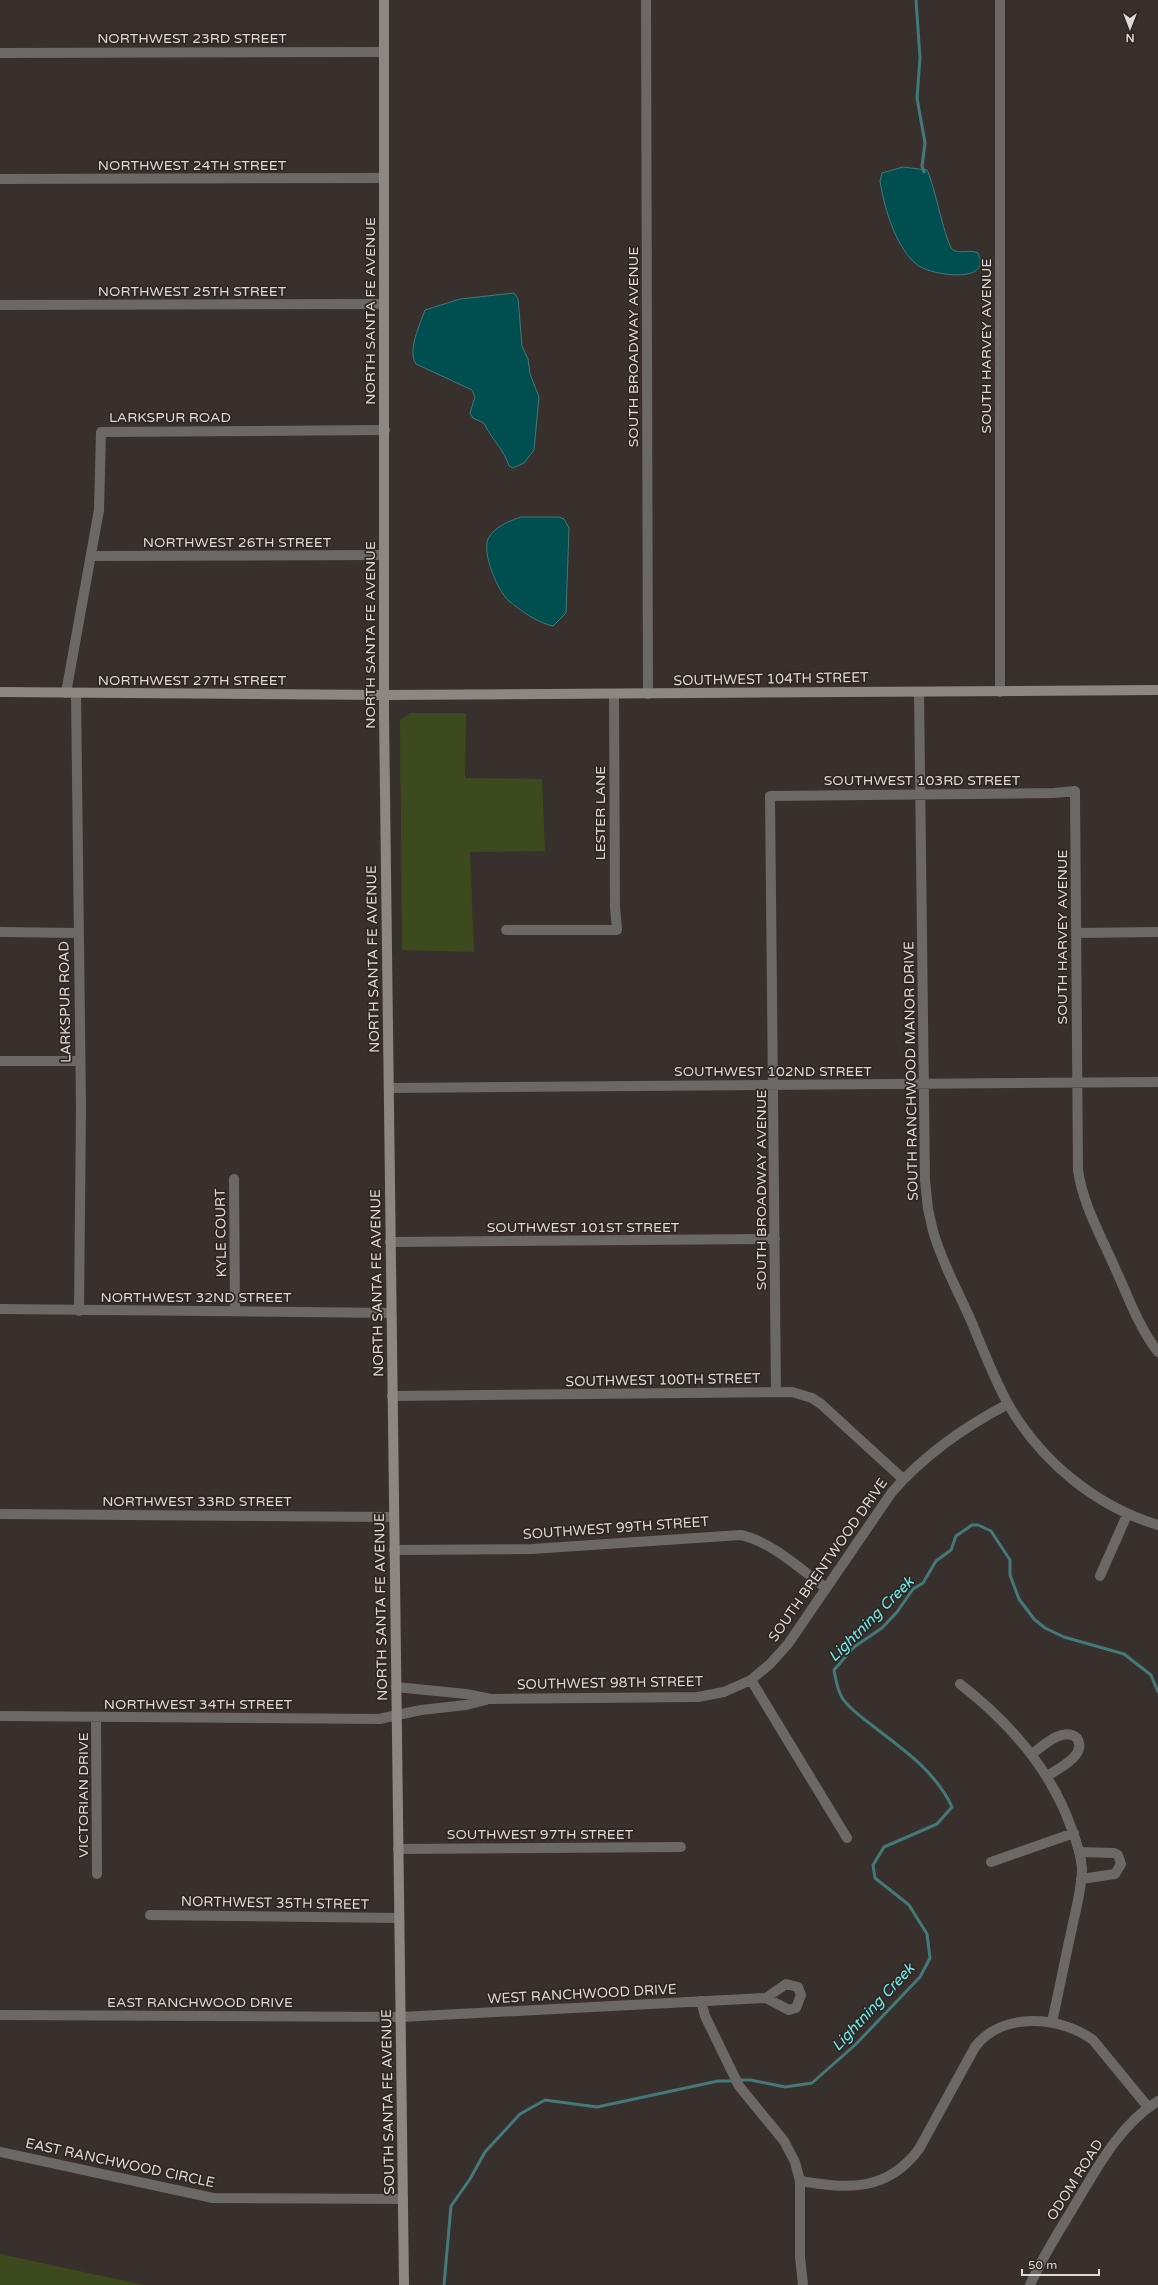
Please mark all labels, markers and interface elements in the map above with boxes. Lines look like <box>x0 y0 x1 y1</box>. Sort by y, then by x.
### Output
north arrow <box>1110 8 1150 48</box>
street label: NORTHWEST 23RD STREET <box>97 30 287 47</box>
text: N <box>1126 31 1134 44</box>
street label: NORTHWEST 24TH STREET <box>98 157 287 174</box>
street label: NORTH SANTA FE AVENUE <box>362 217 379 405</box>
street label: SOUTH BROADWAY AVENUE <box>625 247 642 447</box>
street label: SOUTH HARVEY AVENUE <box>978 259 995 433</box>
street label: NORTHWEST 25TH STREET <box>98 283 287 300</box>
street label: LARKSPUR ROAD <box>109 409 231 426</box>
street label: NORTHWEST 26TH STREET <box>143 534 332 551</box>
street label: NORTH SANTA FE AVENUE <box>362 541 379 729</box>
street label: SOUTHWEST 104TH STREET <box>673 669 869 689</box>
street label: NORTHWEST 27TH STREET <box>98 672 287 689</box>
street label: LESTER LANE <box>592 766 609 860</box>
street label: SOUTHWEST 103RD STREET <box>824 772 1021 789</box>
street label: SOUTH HARVEY AVENUE <box>1054 850 1071 1024</box>
street label: NORTH SANTA FE AVENUE <box>363 865 383 1053</box>
street label: LARKSPUR ROAD <box>55 941 75 1063</box>
street label: SOUTH RANCHWOOD MANOR DRIVE <box>900 941 922 1201</box>
street label: SOUTHWEST 102ND STREET <box>674 1063 872 1080</box>
street label: SOUTH BROADWAY AVENUE <box>753 1090 770 1290</box>
street label: KYLE COURT <box>212 1188 230 1278</box>
street label: NORTH SANTA FE AVENUE <box>367 1189 387 1377</box>
street label: SOUTHWEST 101ST STREET <box>487 1219 680 1236</box>
street label: NORTHWEST 32ND STREET <box>100 1289 292 1306</box>
street label: SOUTHWEST 100TH STREET <box>565 1370 761 1390</box>
street label: SOUTH BRENTWOOD DRIVE <box>765 1475 891 1645</box>
street label: NORTHWEST 33RD STREET <box>102 1493 292 1510</box>
street label: NORTH SANTA FE AVENUE <box>371 1513 391 1701</box>
street label: SOUTHWEST 99TH STREET <box>522 1513 710 1543</box>
water label: Lightning Creek <box>825 1571 919 1665</box>
street label: SOUTHWEST 98TH STREET <box>517 1673 704 1693</box>
street label: NORTHWEST 34TH STREET <box>104 1696 293 1713</box>
street label: VICTORIAN DRIVE <box>75 1732 92 1858</box>
street label: SOUTHWEST 97TH STREET <box>447 1826 634 1843</box>
street label: NORTHWEST 35TH STREET <box>181 1893 370 1913</box>
water label: Lightning Creek <box>828 1958 919 2054</box>
street label: WEST RANCHWOOD DRIVE <box>487 1981 677 2007</box>
street label: EAST RANCHWOOD DRIVE <box>107 1994 293 2011</box>
street label: SOUTH SANTA FE AVENUE <box>378 2009 398 2195</box>
street label: EAST RANCHWOOD CIRCLE <box>24 2135 216 2191</box>
street label: ODOM ROAD <box>1043 2136 1107 2224</box>
scale bar <box>1022 2251 1099 2277</box>
text: 50 m <box>1028 2258 1057 2272</box>

